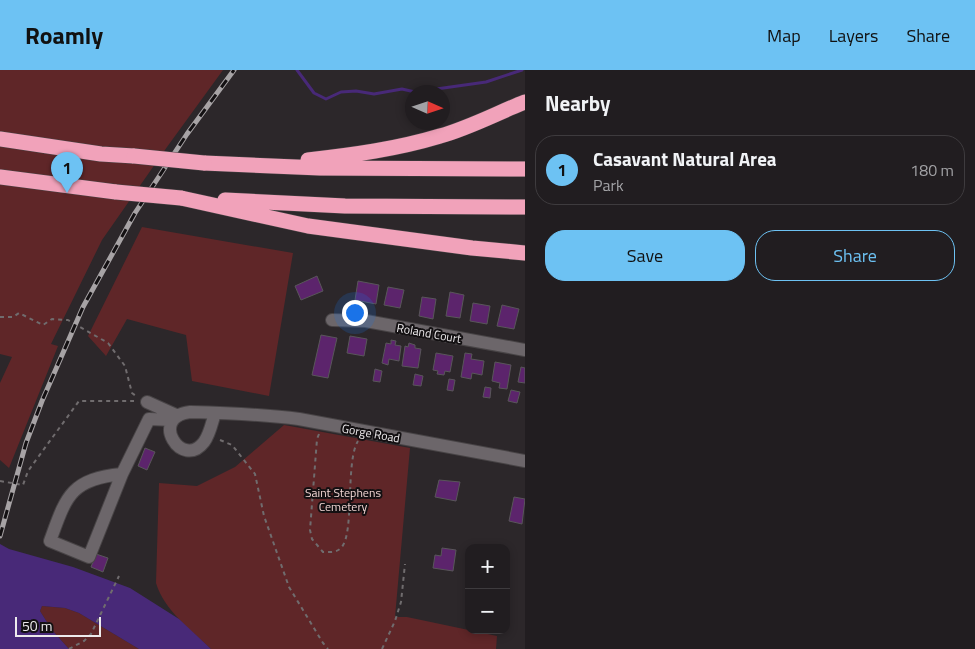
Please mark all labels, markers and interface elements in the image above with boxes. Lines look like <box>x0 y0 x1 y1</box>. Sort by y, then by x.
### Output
text: Roamly <box>25 17 103 53</box>
text: Map <box>767 22 801 49</box>
text: Layers <box>829 22 878 49</box>
text: Share <box>906 22 950 49</box>
north arrow <box>405 85 450 130</box>
text: Nearby <box>545 87 610 119</box>
text: Casavant Natural Area <box>593 144 777 173</box>
pin: 1 <box>51 152 83 193</box>
text: 1 <box>558 158 566 182</box>
text: 180 m <box>910 158 954 182</box>
text: Park <box>593 173 624 197</box>
button: Save <box>545 230 745 281</box>
button: Share <box>755 230 955 281</box>
your location <box>342 300 368 326</box>
street label: Roland Court <box>395 318 464 348</box>
street label: Gorge Road <box>340 419 402 447</box>
park label: Saint Stephens Cemetery <box>305 483 381 516</box>
map controls <box>465 544 510 634</box>
button: + <box>465 544 510 589</box>
button: − <box>465 589 510 634</box>
scale bar <box>15 614 101 637</box>
text: 50 m <box>22 615 52 636</box>

